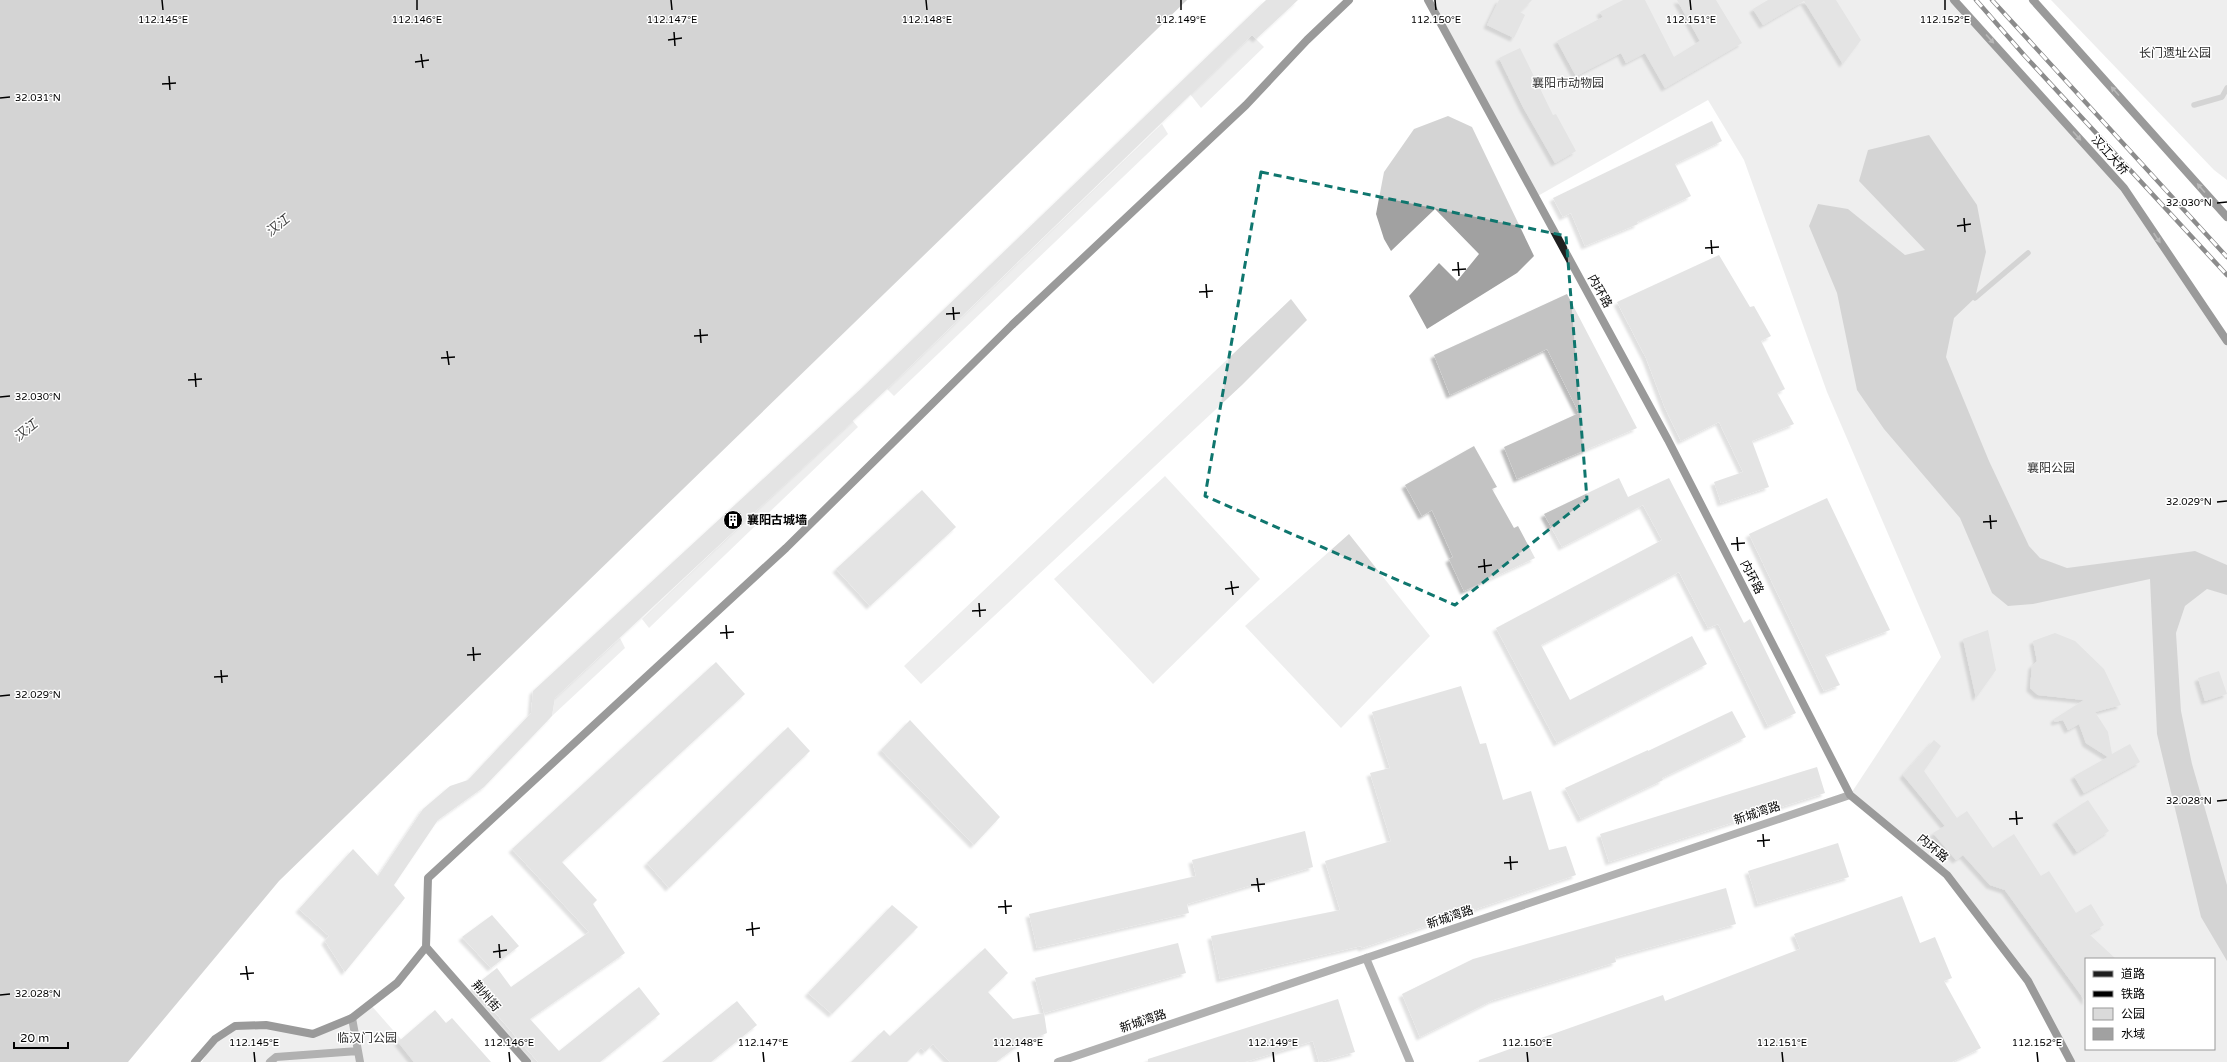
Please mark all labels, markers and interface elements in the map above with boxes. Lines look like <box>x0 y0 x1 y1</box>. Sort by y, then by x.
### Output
text: 112.145°E <box>138 14 188 26</box>
text: 112.146°E <box>392 14 442 26</box>
text: 112.147°E <box>647 14 697 26</box>
text: 112.148°E <box>902 14 952 26</box>
text: 112.149°E <box>1156 14 1206 26</box>
text: 112.150°E <box>1411 14 1461 26</box>
text: 112.151°E <box>1666 14 1716 26</box>
text: 112.152°E <box>1920 14 1970 26</box>
one-way arrow <box>1985 34 1994 45</box>
park label: 长门遗址公园 <box>2139 46 2211 60</box>
park label: 襄阳市动物园 <box>1532 76 1604 90</box>
one-way arrow <box>2110 86 2120 96</box>
text: 32.031°N <box>15 92 61 104</box>
one-way arrow <box>2072 131 2081 141</box>
street label: 汉江大桥 <box>2089 132 2131 178</box>
one-way arrow <box>2197 183 2206 193</box>
text: 32.030°N <box>2166 197 2212 209</box>
water label: 汉江 <box>262 210 294 240</box>
one-way arrow <box>2153 233 2161 243</box>
street label: 内环路 <box>1585 272 1615 310</box>
text: 32.030°N <box>15 391 61 403</box>
water label: 汉江 <box>10 415 42 445</box>
park label: 襄阳公园 <box>2027 461 2075 475</box>
text: 32.029°N <box>2166 496 2212 508</box>
building icon: 襄阳古城墙 <box>722 509 744 531</box>
place label: 襄阳古城墙 <box>747 513 807 527</box>
street label: 内环路 <box>1738 558 1766 596</box>
text: 32.029°N <box>15 689 61 701</box>
text: 32.028°N <box>2166 795 2212 807</box>
street label: 新城湾路 <box>1732 799 1782 827</box>
street label: 内环路 <box>1915 831 1951 865</box>
street label: 新城湾路 <box>1425 903 1475 931</box>
legend <box>2085 958 2215 1050</box>
text: 道路 <box>2121 967 2145 981</box>
street label: 荆州街 <box>469 978 503 1014</box>
text: 铁路 <box>2121 987 2145 1001</box>
text: 32.028°N <box>15 988 61 1000</box>
street label: 新城湾路 <box>1118 1007 1168 1035</box>
text: 公园 <box>2121 1007 2145 1021</box>
scale bar <box>14 1024 68 1050</box>
text: 水域 <box>2121 1027 2145 1041</box>
text: 20 m <box>20 1031 49 1045</box>
park label: 临汉门公园 <box>337 1031 397 1045</box>
text: 112.145°E <box>229 1037 279 1049</box>
text: 112.146°E <box>484 1037 534 1049</box>
text: 112.147°E <box>738 1037 788 1049</box>
text: 112.148°E <box>993 1037 1043 1049</box>
text: 112.149°E <box>1248 1037 1298 1049</box>
text: 112.150°E <box>1502 1037 1552 1049</box>
text: 112.151°E <box>1757 1037 1807 1049</box>
text: 112.152°E <box>2012 1037 2062 1049</box>

